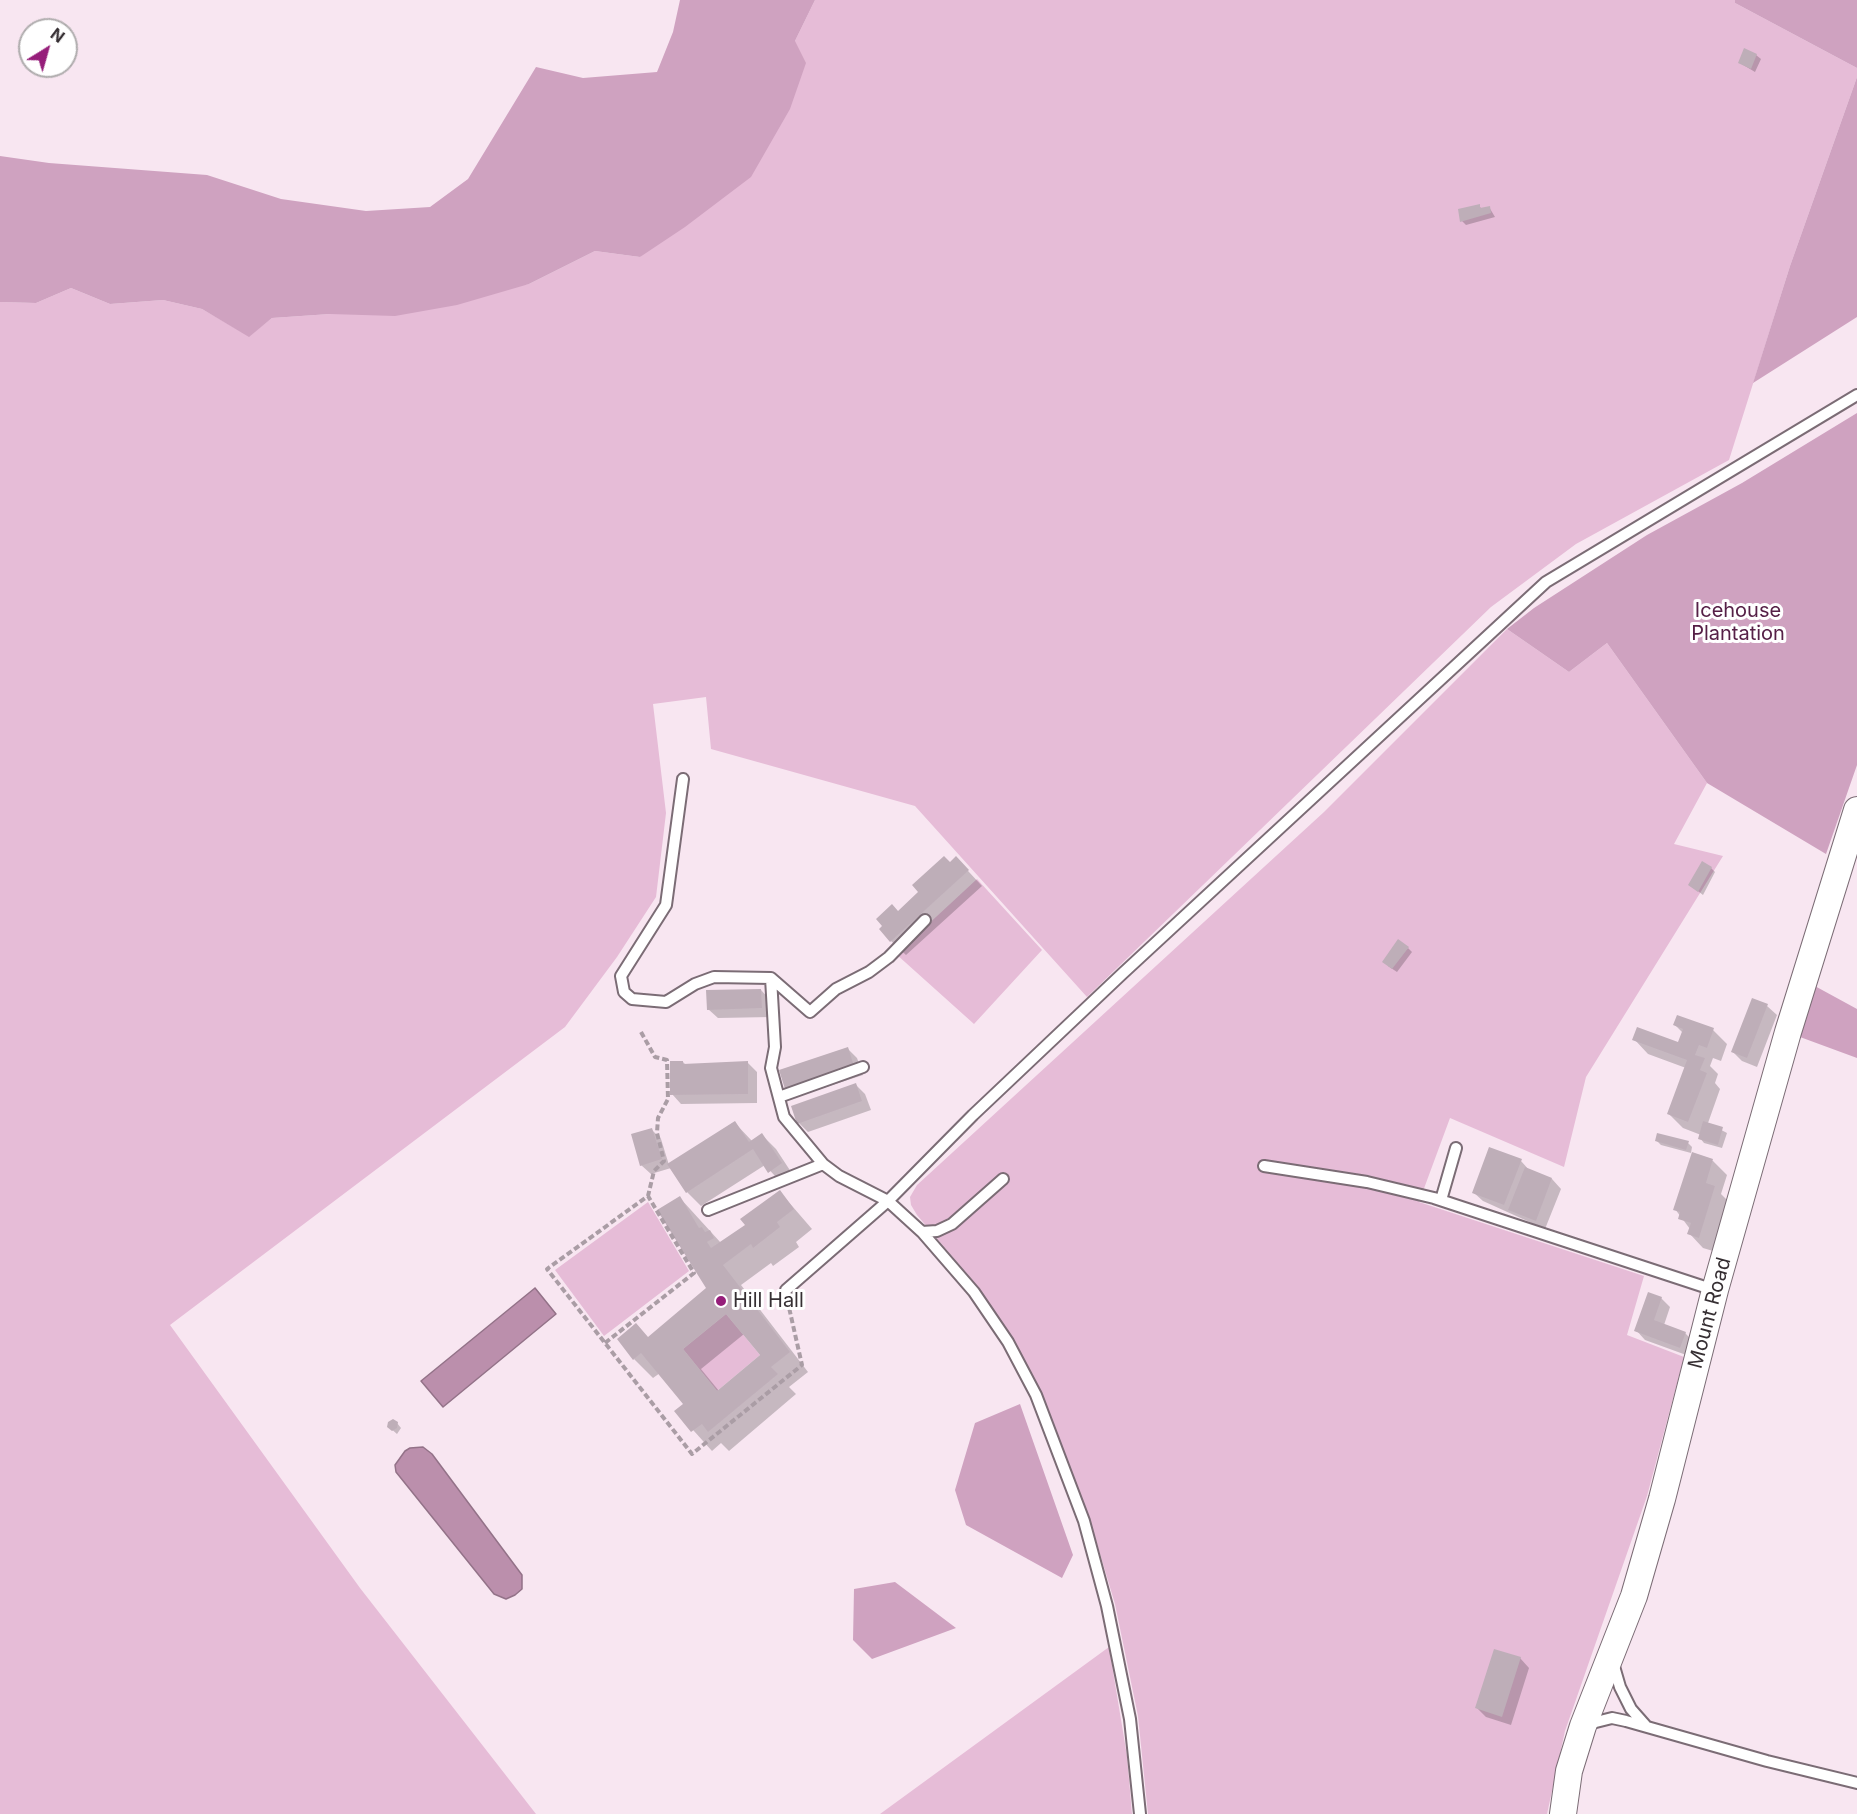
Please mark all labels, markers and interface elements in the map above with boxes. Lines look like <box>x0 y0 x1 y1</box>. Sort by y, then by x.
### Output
north arrow <box>18 18 78 78</box>
text: N <box>47 24 69 47</box>
park label: Icehouse Plantation <box>1691 599 1785 646</box>
street label: Mount Road <box>1684 1255 1736 1371</box>
place label: Hill Hall <box>733 1289 804 1313</box>
marker: Hill Hall <box>714 1294 728 1308</box>

